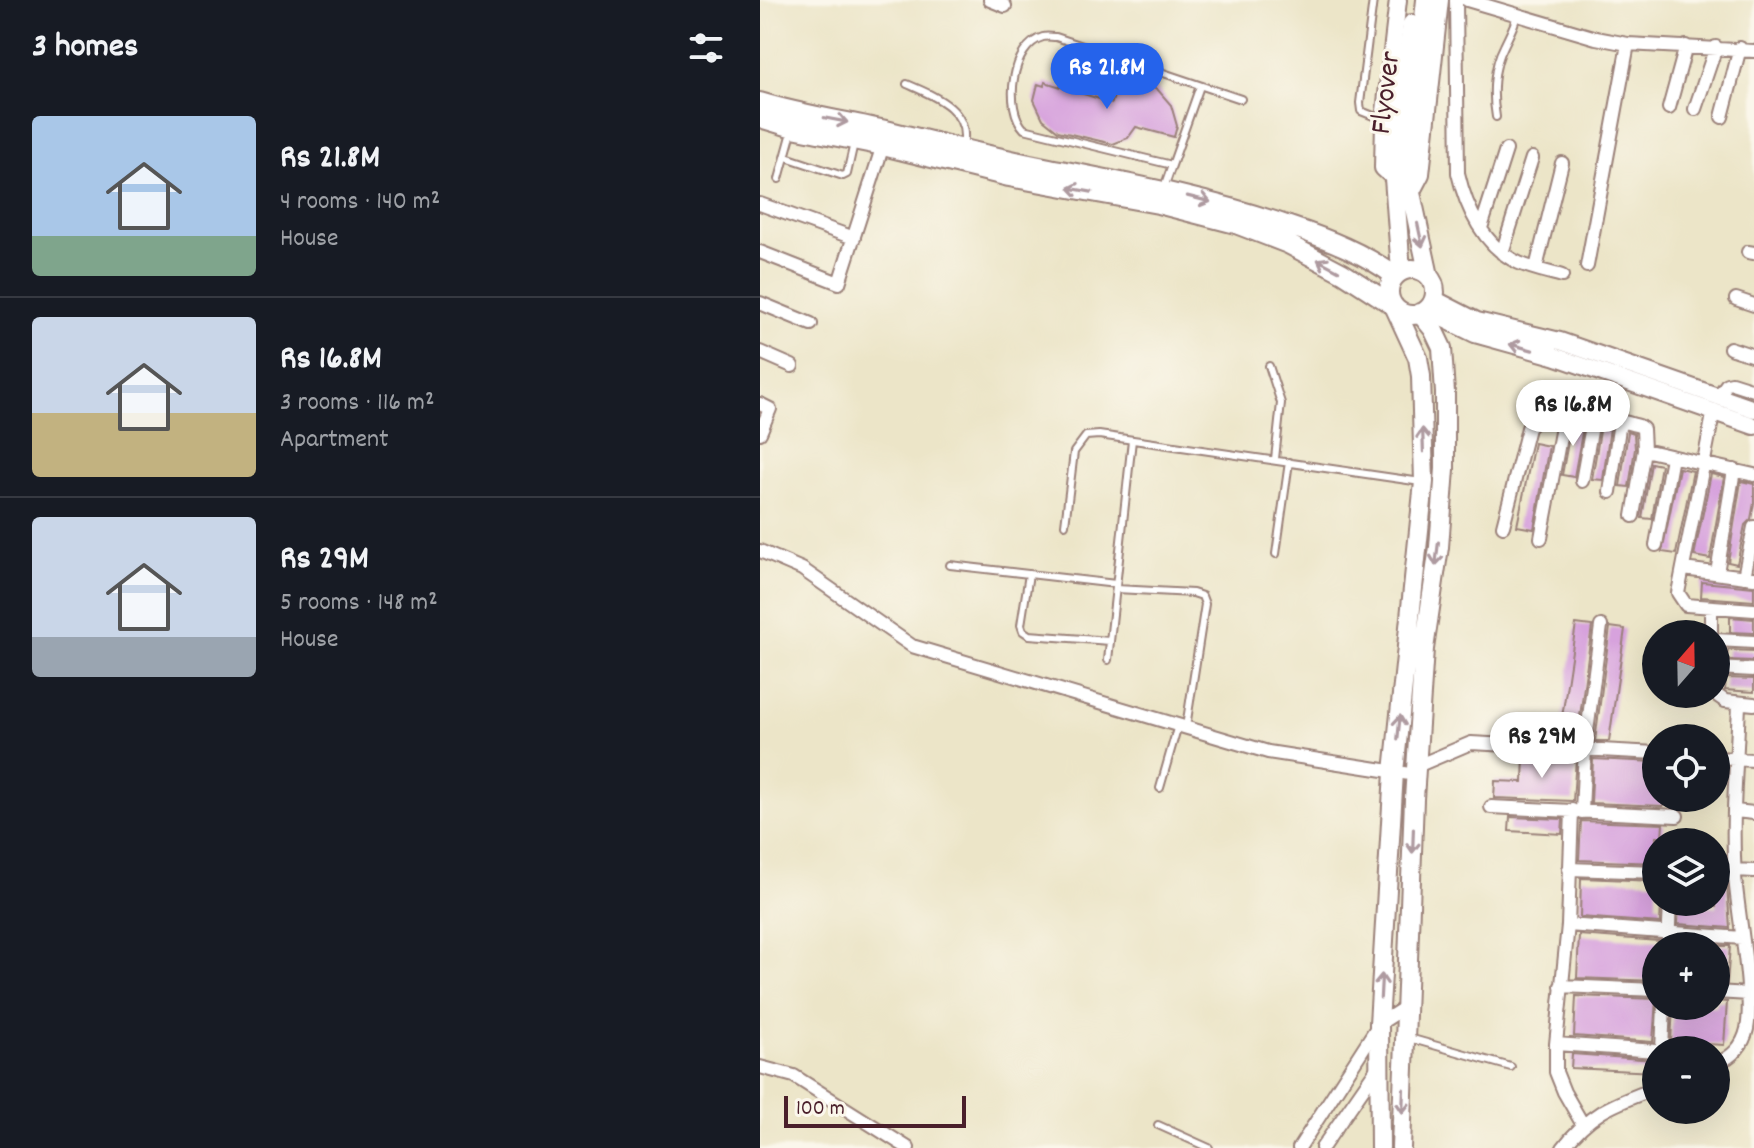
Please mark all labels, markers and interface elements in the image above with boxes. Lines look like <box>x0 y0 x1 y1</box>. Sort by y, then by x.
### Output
text: 3 homes <box>32 24 138 73</box>
icon: filters <box>684 26 728 70</box>
pin: Rs 21.8M <box>1024 43 1190 111</box>
street label: Flyover <box>1362 49 1414 137</box>
text: Rs 21.8M <box>1069 50 1145 87</box>
one-way arrow <box>822 114 848 129</box>
text: Rs 21.8M <box>280 135 380 184</box>
icon: home <box>96 148 192 244</box>
one-way arrow <box>1068 182 1094 197</box>
text: 4 rooms · 140 m² <box>280 184 440 221</box>
one-way arrow <box>1186 192 1212 207</box>
text: House <box>280 221 338 258</box>
one-way arrow <box>1413 221 1428 247</box>
one-way arrow <box>1316 257 1340 273</box>
text: Rs 16.8M <box>280 336 382 385</box>
one-way arrow <box>1509 339 1534 354</box>
icon: home <box>96 349 192 445</box>
pin: Rs 16.8M <box>1490 380 1656 448</box>
text: 3 rooms · 116 m² <box>280 385 434 422</box>
text: Rs 16.8M <box>1534 387 1612 424</box>
text: Apartment <box>280 422 389 459</box>
one-way arrow <box>1415 427 1430 454</box>
text: Rs 29M <box>280 536 369 585</box>
one-way arrow <box>1430 540 1445 567</box>
icon: home <box>96 549 192 645</box>
text: 5 rooms · 148 m² <box>280 585 438 622</box>
north arrow <box>1642 620 1730 708</box>
map controls <box>1642 620 1730 1124</box>
text: House <box>280 622 338 659</box>
pin: Rs 29M <box>1477 712 1607 780</box>
one-way arrow <box>1392 714 1407 741</box>
text: Rs 29M <box>1508 719 1576 756</box>
button: locate <box>1642 724 1730 812</box>
one-way arrow <box>1405 827 1420 854</box>
button: layers <box>1642 828 1730 916</box>
button: + <box>1642 932 1730 1020</box>
one-way arrow <box>1374 973 1389 1000</box>
button: − <box>1642 1036 1730 1124</box>
one-way arrow <box>1395 1087 1410 1114</box>
scale bar <box>784 1092 966 1128</box>
text: 100 m <box>796 1094 845 1125</box>

